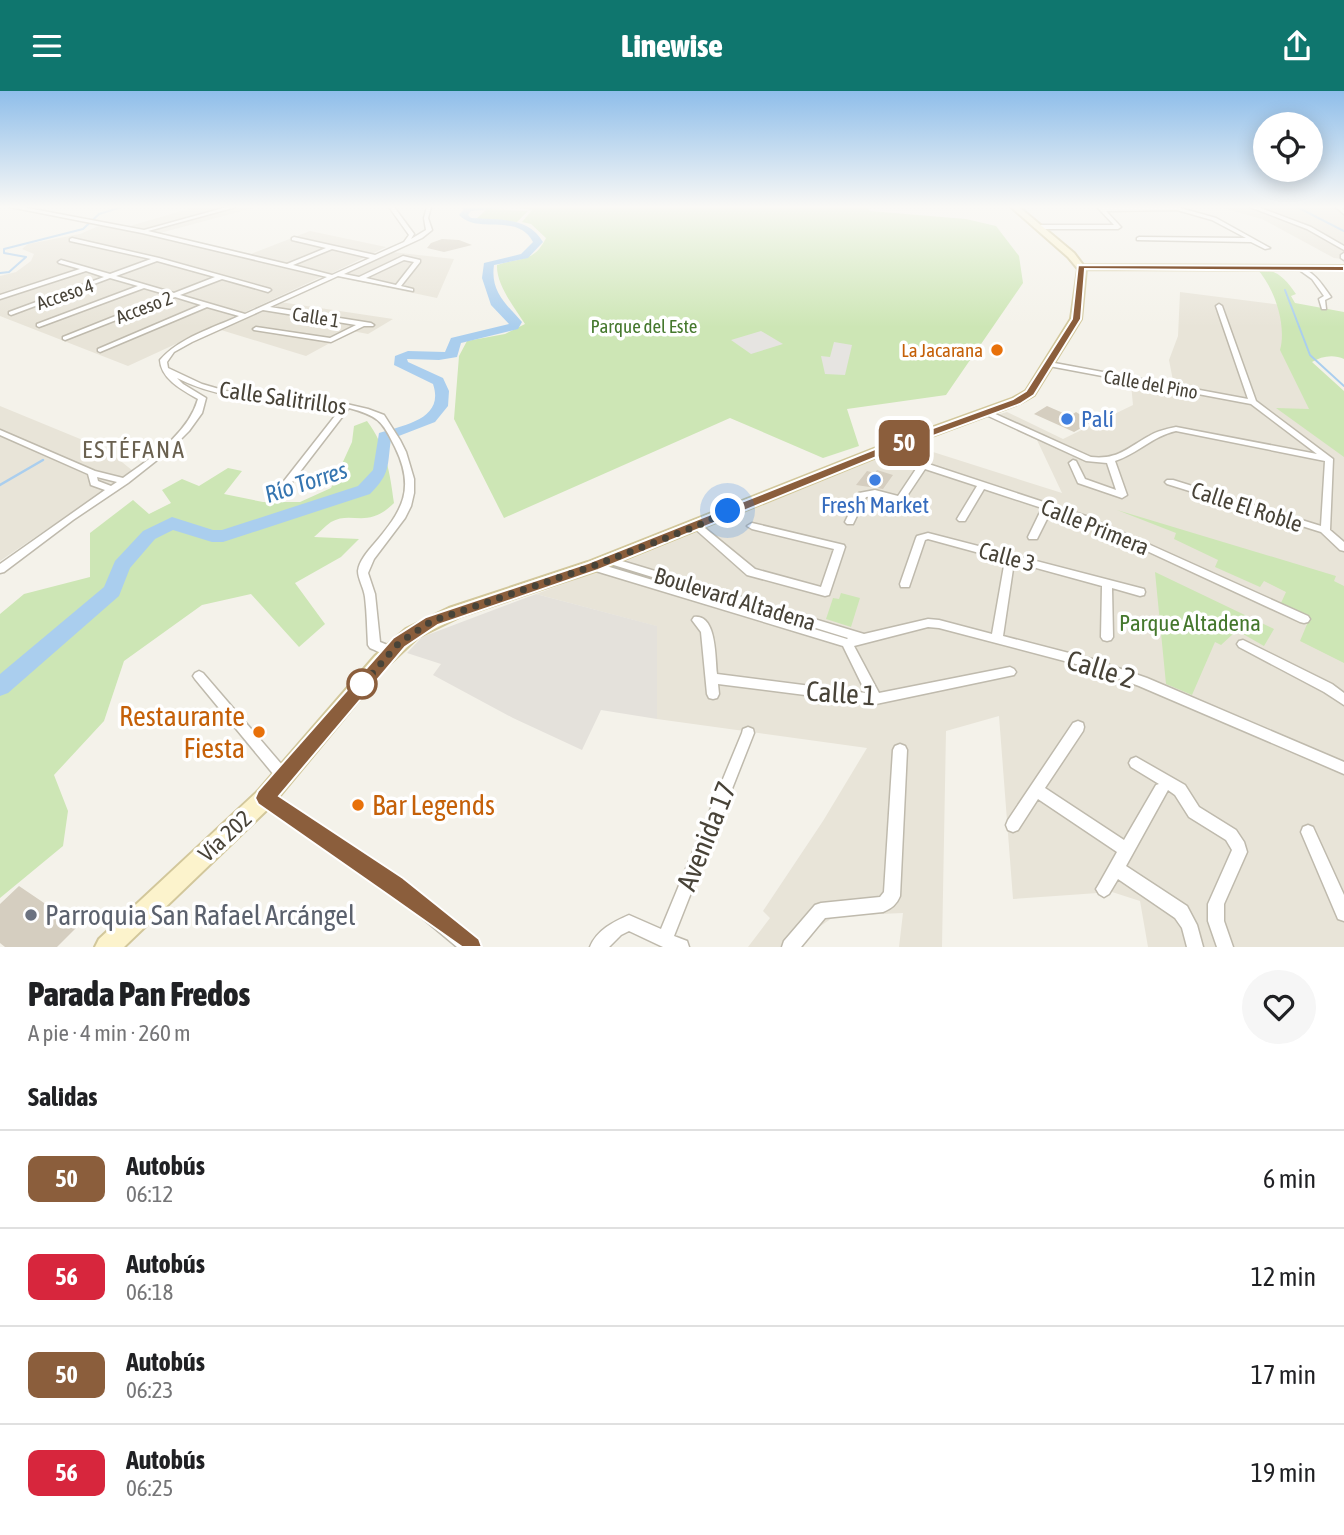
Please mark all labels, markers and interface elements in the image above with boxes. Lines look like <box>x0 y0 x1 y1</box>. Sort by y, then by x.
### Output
icon: menu <box>28 27 66 65</box>
text: Linewise <box>621 27 723 64</box>
icon: share <box>1278 27 1316 65</box>
map controls <box>1253 112 1323 182</box>
button: locate <box>1253 112 1323 182</box>
street label: Acceso 4 <box>33 274 97 314</box>
street label: Acceso 2 <box>112 286 176 328</box>
street label: Calle 1 <box>291 302 341 332</box>
park label: Parque del Este <box>591 315 697 337</box>
place label: La Jacarana <box>901 339 983 361</box>
marker: La Jacarana <box>989 342 1005 358</box>
street label: Calle del Pino <box>1102 365 1200 403</box>
street label: Calle Salitrillos <box>218 376 348 420</box>
place label: Palí <box>1081 406 1114 432</box>
marker: Palí <box>1059 411 1075 427</box>
line badge: 50 <box>872 420 936 466</box>
text: 50 <box>893 429 915 456</box>
district label: ESTÉFANA <box>82 436 186 463</box>
water label: Río Torres <box>261 456 351 508</box>
marker: Fresh Market <box>867 472 883 488</box>
street label: Calle El Roble <box>1188 477 1306 537</box>
place label: Fresh Market <box>821 492 929 518</box>
your location <box>710 493 745 528</box>
street label: Calle Primera <box>1037 494 1153 560</box>
street label: Calle 3 <box>976 537 1038 577</box>
street label: Boulevard Altadena <box>651 562 819 636</box>
park label: Parque Altadena <box>1119 610 1261 636</box>
street label: Calle 2 <box>1063 643 1139 695</box>
unlabelled marker <box>347 669 377 699</box>
street label: Calle 1 <box>805 675 877 711</box>
place label: Restaurante Fiesta <box>119 700 245 764</box>
marker: Restaurante Fiesta <box>251 724 267 740</box>
street label: Avenida 17 <box>670 777 742 895</box>
place label: Bar Legends <box>372 789 495 821</box>
marker: Bar Legends <box>350 797 366 813</box>
street label: Vía 202 <box>193 805 257 867</box>
place label: Parroquia San Rafael Arcángel <box>45 899 356 931</box>
marker: Parroquia San Rafael Arcángel <box>23 907 39 923</box>
button: heart <box>1242 970 1316 1044</box>
text: Parada Pan Fredos <box>28 975 250 1013</box>
text: A pie · 4 min · 260 m <box>28 1020 191 1046</box>
text: Salidas <box>28 1082 97 1112</box>
text: Autobús <box>126 1151 205 1181</box>
text: 6 min <box>1263 1164 1316 1194</box>
text: 50 <box>55 1165 78 1192</box>
text: 06:12 <box>126 1181 173 1207</box>
text: Autobús <box>126 1249 205 1279</box>
text: 12 min <box>1251 1262 1316 1292</box>
text: 56 <box>55 1263 78 1290</box>
text: 06:18 <box>126 1279 173 1305</box>
text: Autobús <box>126 1347 205 1377</box>
text: 17 min <box>1251 1360 1316 1390</box>
text: 50 <box>55 1361 78 1388</box>
text: 06:23 <box>126 1377 173 1403</box>
text: Autobús <box>126 1445 205 1475</box>
text: 19 min <box>1251 1458 1316 1488</box>
text: 56 <box>55 1459 78 1486</box>
text: 06:25 <box>126 1475 173 1501</box>

